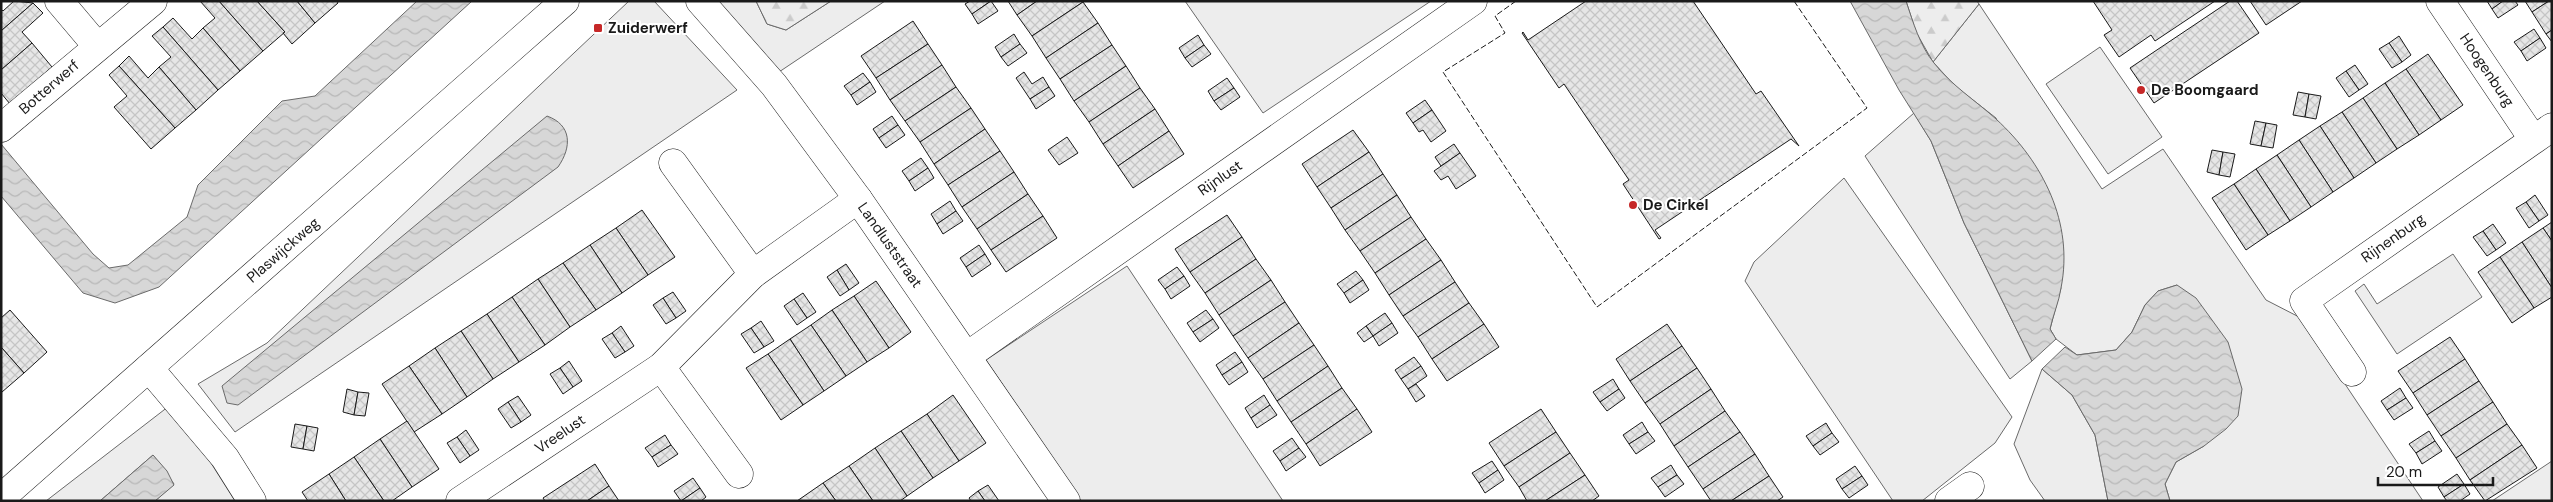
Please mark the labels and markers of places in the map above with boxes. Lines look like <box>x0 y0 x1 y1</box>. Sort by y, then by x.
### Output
place label: Zuiderwerf <box>608 18 688 38</box>
marker: Zuiderwerf <box>592 22 604 34</box>
place label: De Boomgaard <box>2151 80 2259 100</box>
marker: De Boomgaard <box>2135 84 2147 96</box>
place label: De Cirkel <box>1643 195 1709 215</box>
marker: De Cirkel <box>1627 199 1639 211</box>

